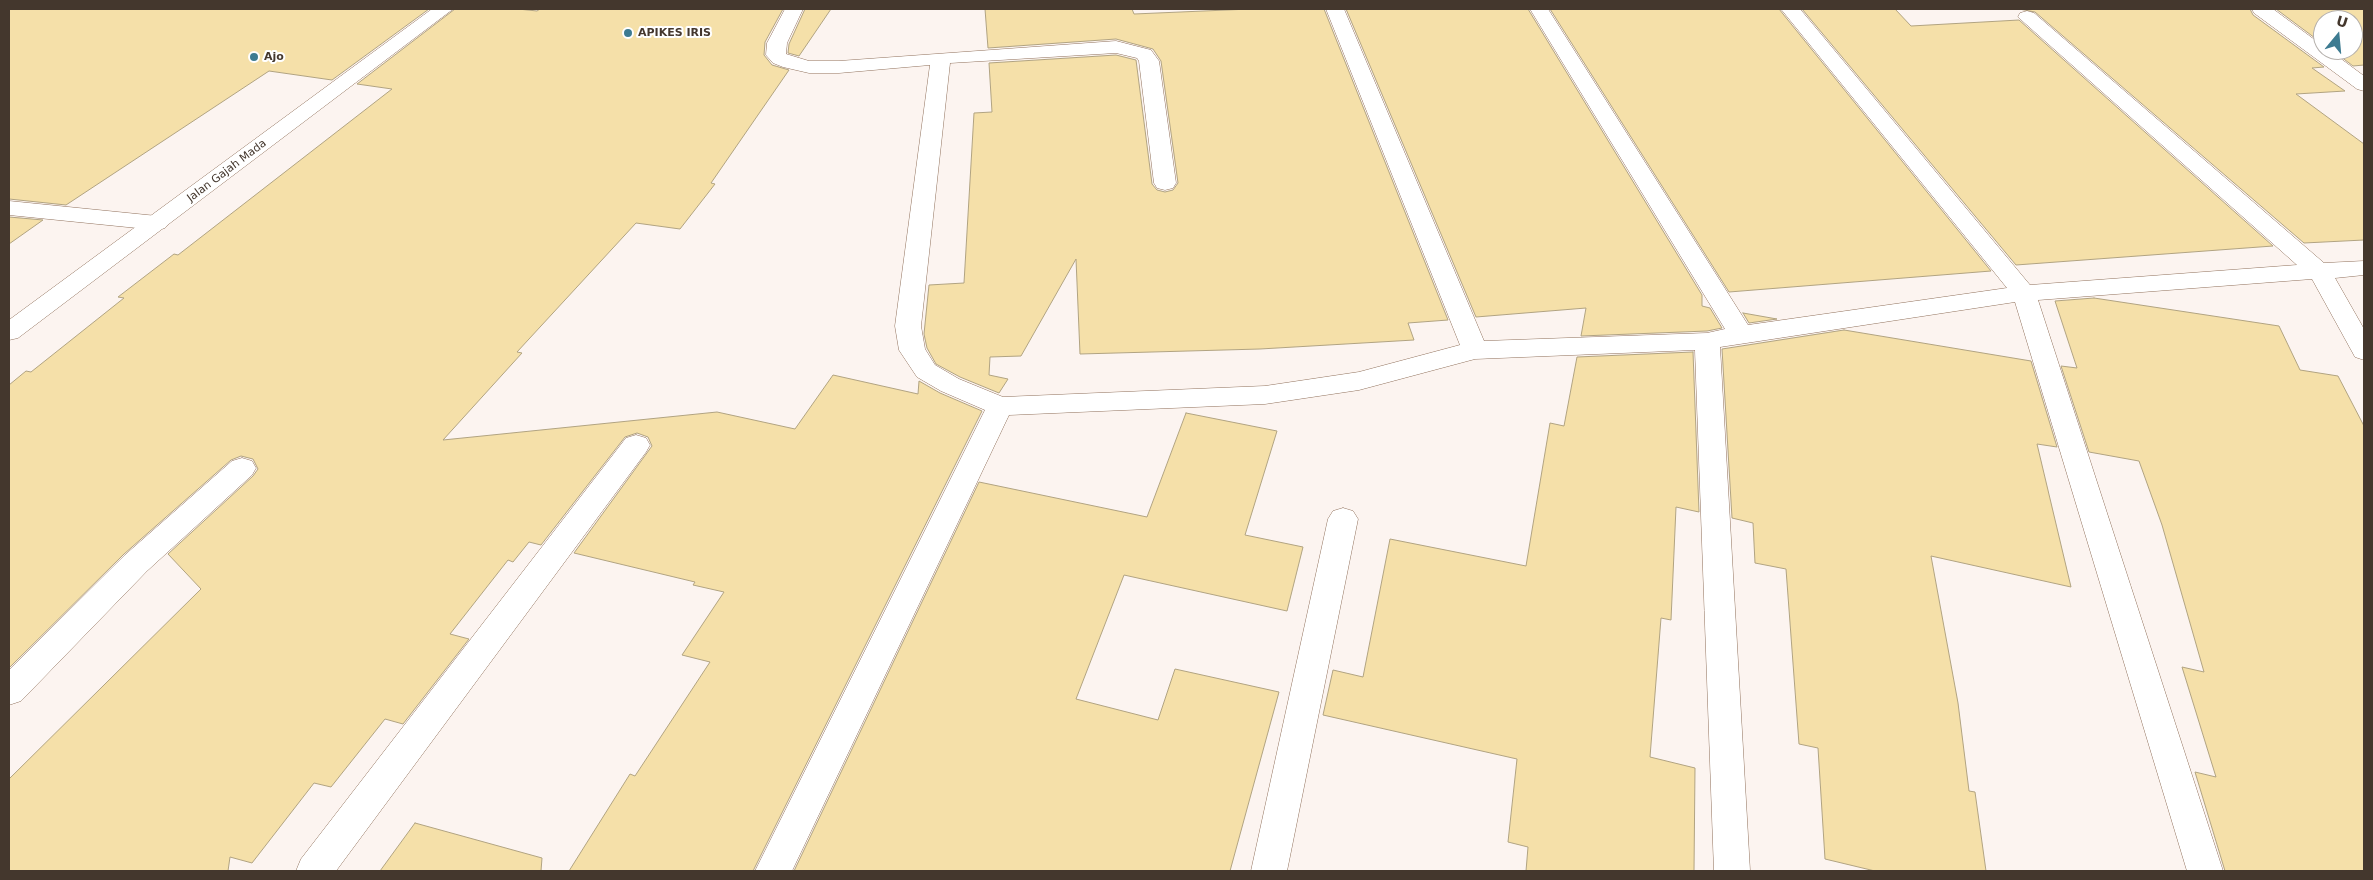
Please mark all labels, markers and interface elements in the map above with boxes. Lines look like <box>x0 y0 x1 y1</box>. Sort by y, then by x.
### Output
north arrow <box>2313 10 2363 60</box>
text: U <box>2334 12 2350 31</box>
place label: APIKES IRIS <box>638 26 711 40</box>
marker: APIKES IRIS <box>622 27 634 39</box>
place label: Ajo <box>264 50 284 64</box>
marker: Ajo <box>248 51 260 63</box>
street label: Jalan Gajah Mada <box>185 137 269 205</box>

